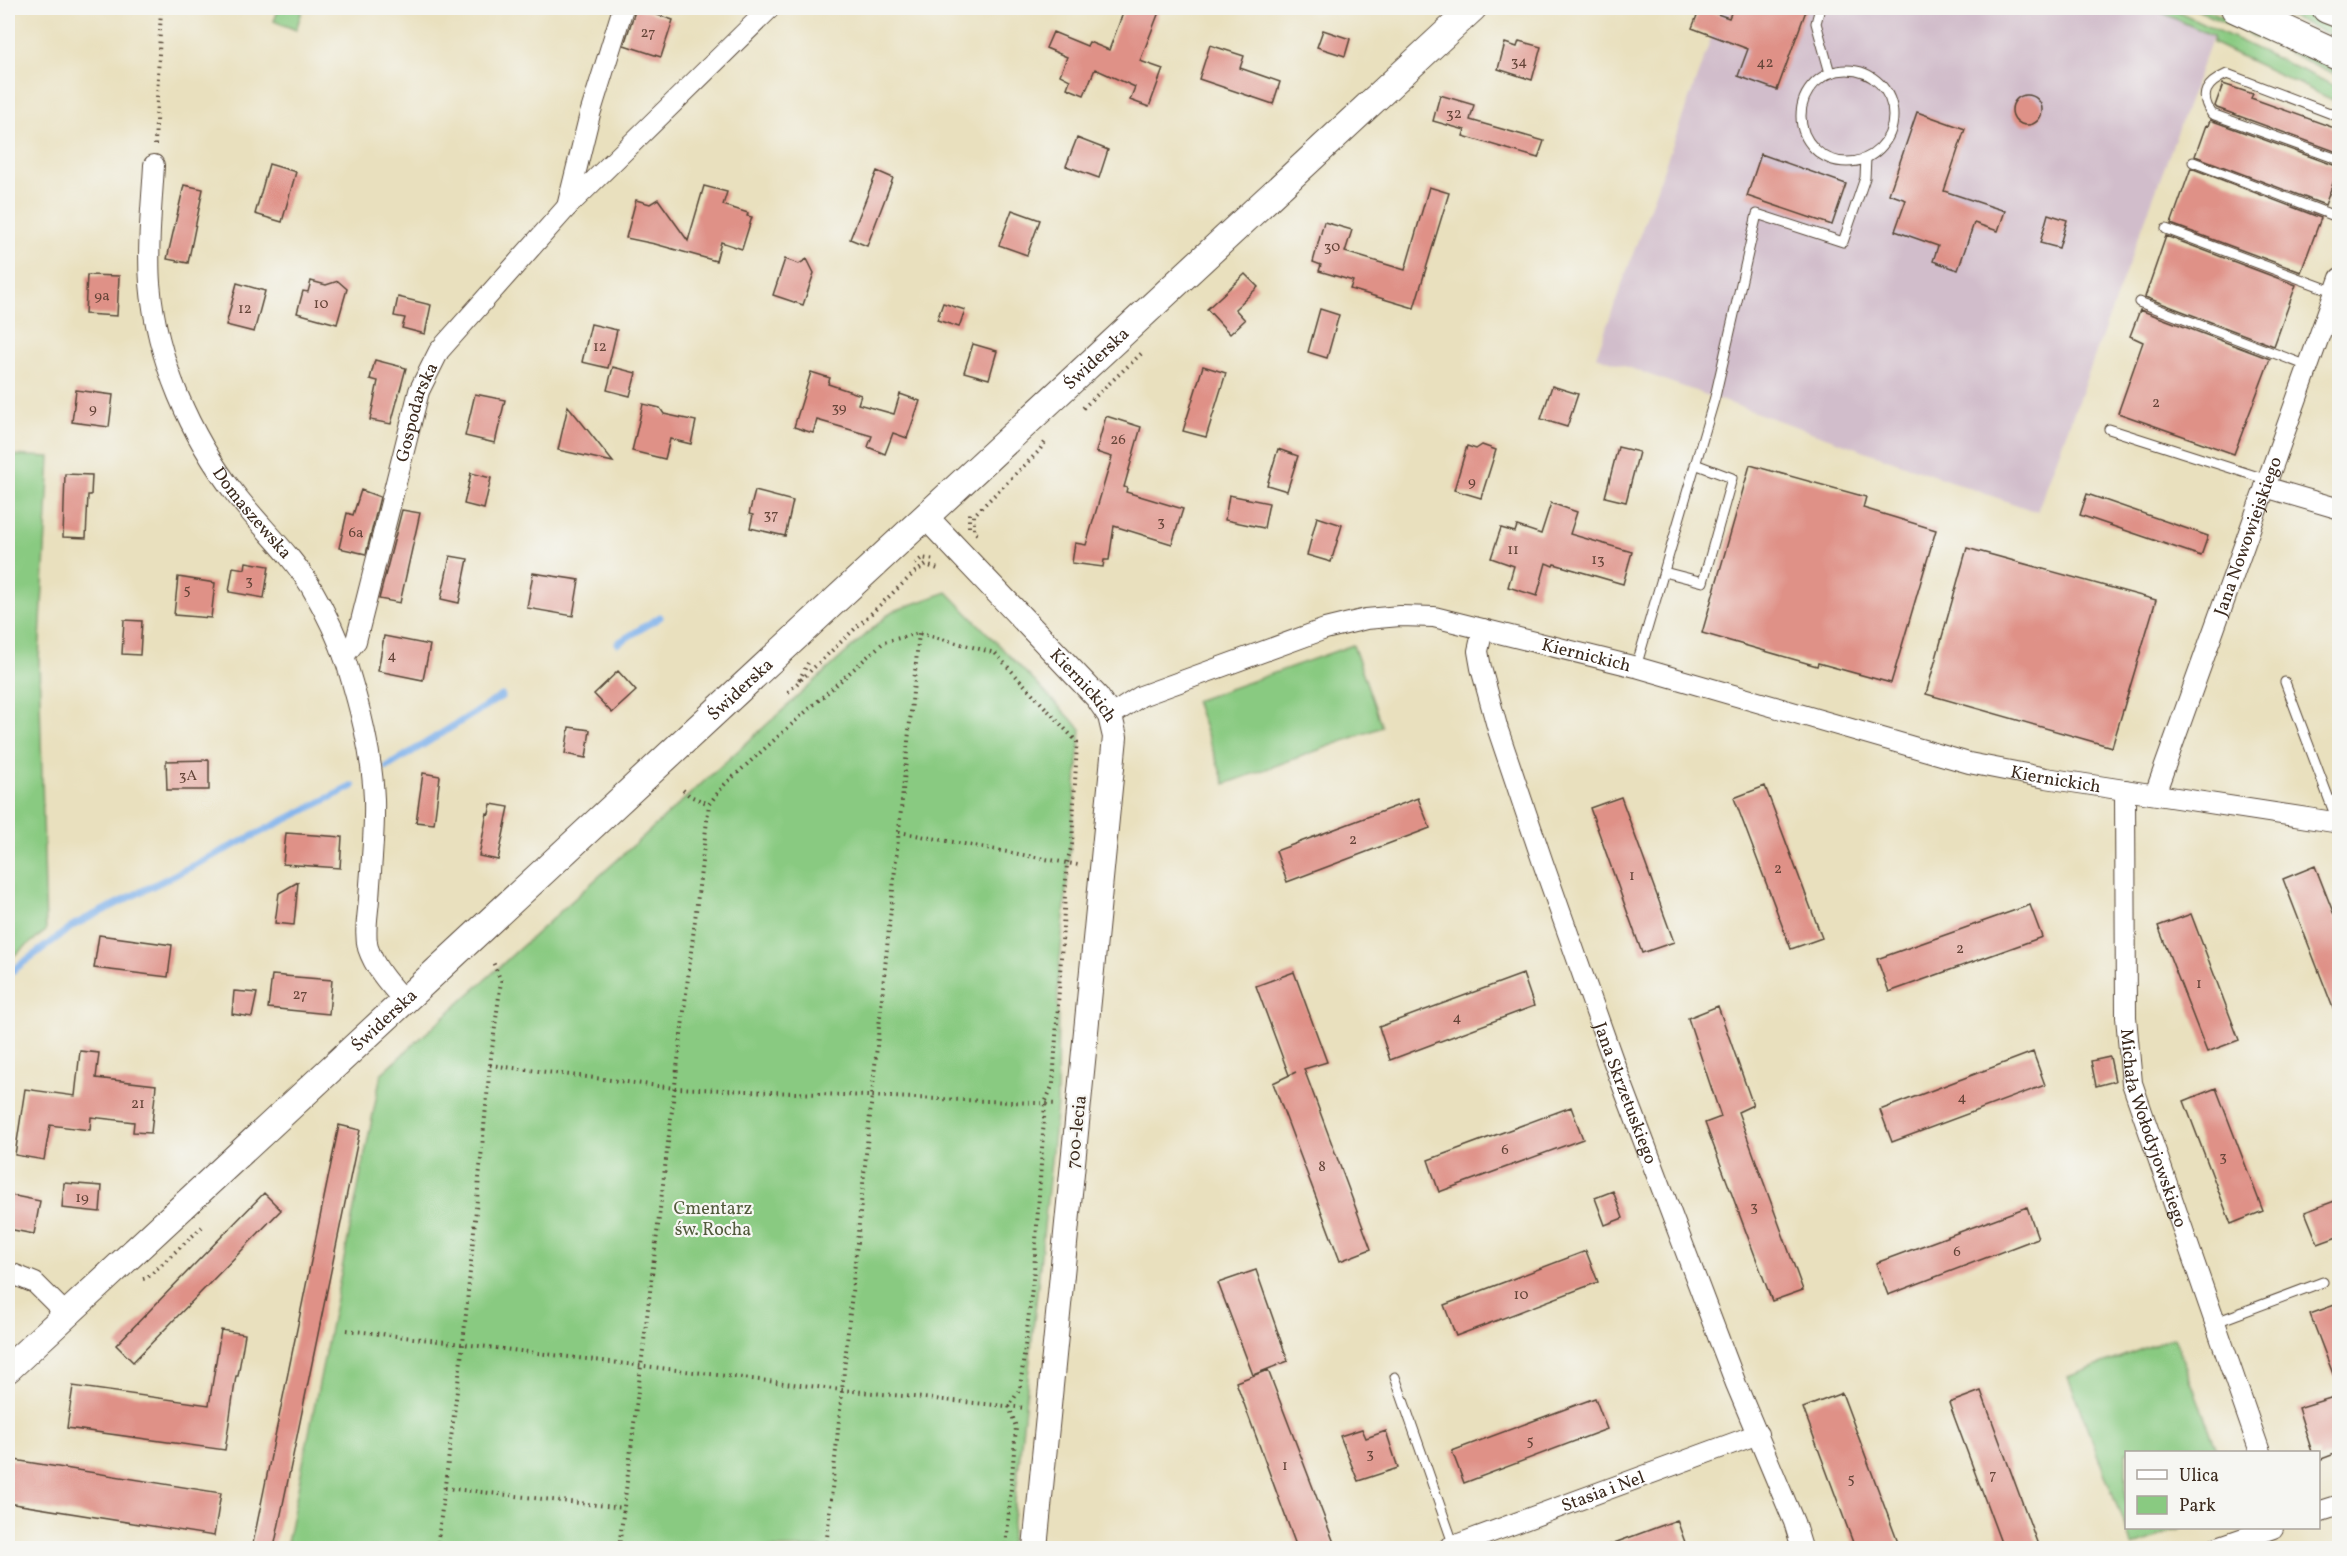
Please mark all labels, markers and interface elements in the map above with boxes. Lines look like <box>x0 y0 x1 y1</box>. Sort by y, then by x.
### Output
house number: 27 <box>641 23 655 44</box>
house number: 34 <box>1511 52 1527 73</box>
house number: 42 <box>1756 53 1774 74</box>
house number: 32 <box>1446 104 1462 125</box>
house number: 30 <box>1324 237 1340 258</box>
house number: 9a <box>94 286 110 307</box>
house number: 10 <box>314 294 328 315</box>
house number: 12 <box>238 299 252 320</box>
street label: Świderska <box>1058 322 1136 396</box>
house number: 12 <box>593 337 607 358</box>
street label: Gospodarska <box>391 359 445 465</box>
house number: 2 <box>2152 393 2160 414</box>
house number: 39 <box>831 398 847 419</box>
house number: 9 <box>89 399 97 420</box>
house number: 26 <box>1110 430 1126 451</box>
street label: Jana Nowowiejskiego <box>2209 454 2289 620</box>
street label: Domaszewska <box>205 462 297 565</box>
house number: 9 <box>1468 472 1476 493</box>
house number: 37 <box>764 505 778 526</box>
house number: 3 <box>1157 512 1165 533</box>
house number: 6a <box>348 523 364 544</box>
house number: 11 <box>1507 540 1519 561</box>
house number: 13 <box>1591 550 1605 571</box>
house number: 3 <box>245 571 253 592</box>
house number: 5 <box>183 580 191 601</box>
street label: Kiernickich <box>1539 633 1633 679</box>
street label: Kiernickich <box>1043 644 1122 728</box>
house number: 4 <box>388 646 397 667</box>
street label: Świderska <box>702 653 780 727</box>
street label: Kiernickich <box>2008 760 2103 800</box>
house number: 3A <box>179 766 198 787</box>
house number: 2 <box>1349 830 1357 851</box>
house number: 2 <box>1774 859 1782 880</box>
house number: 1 <box>1629 866 1635 887</box>
house number: 2 <box>1956 939 1964 960</box>
house number: 1 <box>2196 974 2202 995</box>
street label: Świderska <box>346 984 423 1058</box>
house number: 27 <box>293 985 307 1006</box>
house number: 4 <box>1453 1008 1462 1029</box>
street label: Jana Skrzetuskiego <box>1587 1019 1662 1168</box>
street label: Michała Wołodyjowskiego <box>2113 1028 2192 1231</box>
house number: 4 <box>1958 1088 1967 1109</box>
house number: 21 <box>131 1094 145 1115</box>
street label: 700-lecia <box>1061 1094 1094 1170</box>
house number: 6 <box>1501 1140 1509 1161</box>
house number: 3 <box>2219 1147 2227 1168</box>
house number: 8 <box>1318 1157 1326 1178</box>
house number: 19 <box>75 1188 89 1209</box>
park label: Cmentarz św. Rocha <box>674 1197 752 1243</box>
house number: 3 <box>1750 1197 1758 1218</box>
house number: 6 <box>1953 1242 1961 1263</box>
house number: 10 <box>1514 1285 1528 1306</box>
house number: 5 <box>1526 1431 1534 1452</box>
house number: 3 <box>1366 1444 1374 1465</box>
legend <box>2125 1451 2320 1529</box>
house number: 1 <box>1282 1456 1288 1477</box>
text: Ulica <box>2179 1464 2219 1489</box>
house number: 7 <box>1989 1465 1997 1486</box>
street label: Stasia i Nel <box>1558 1466 1649 1519</box>
house number: 5 <box>1847 1469 1855 1490</box>
text: Park <box>2179 1494 2216 1519</box>

